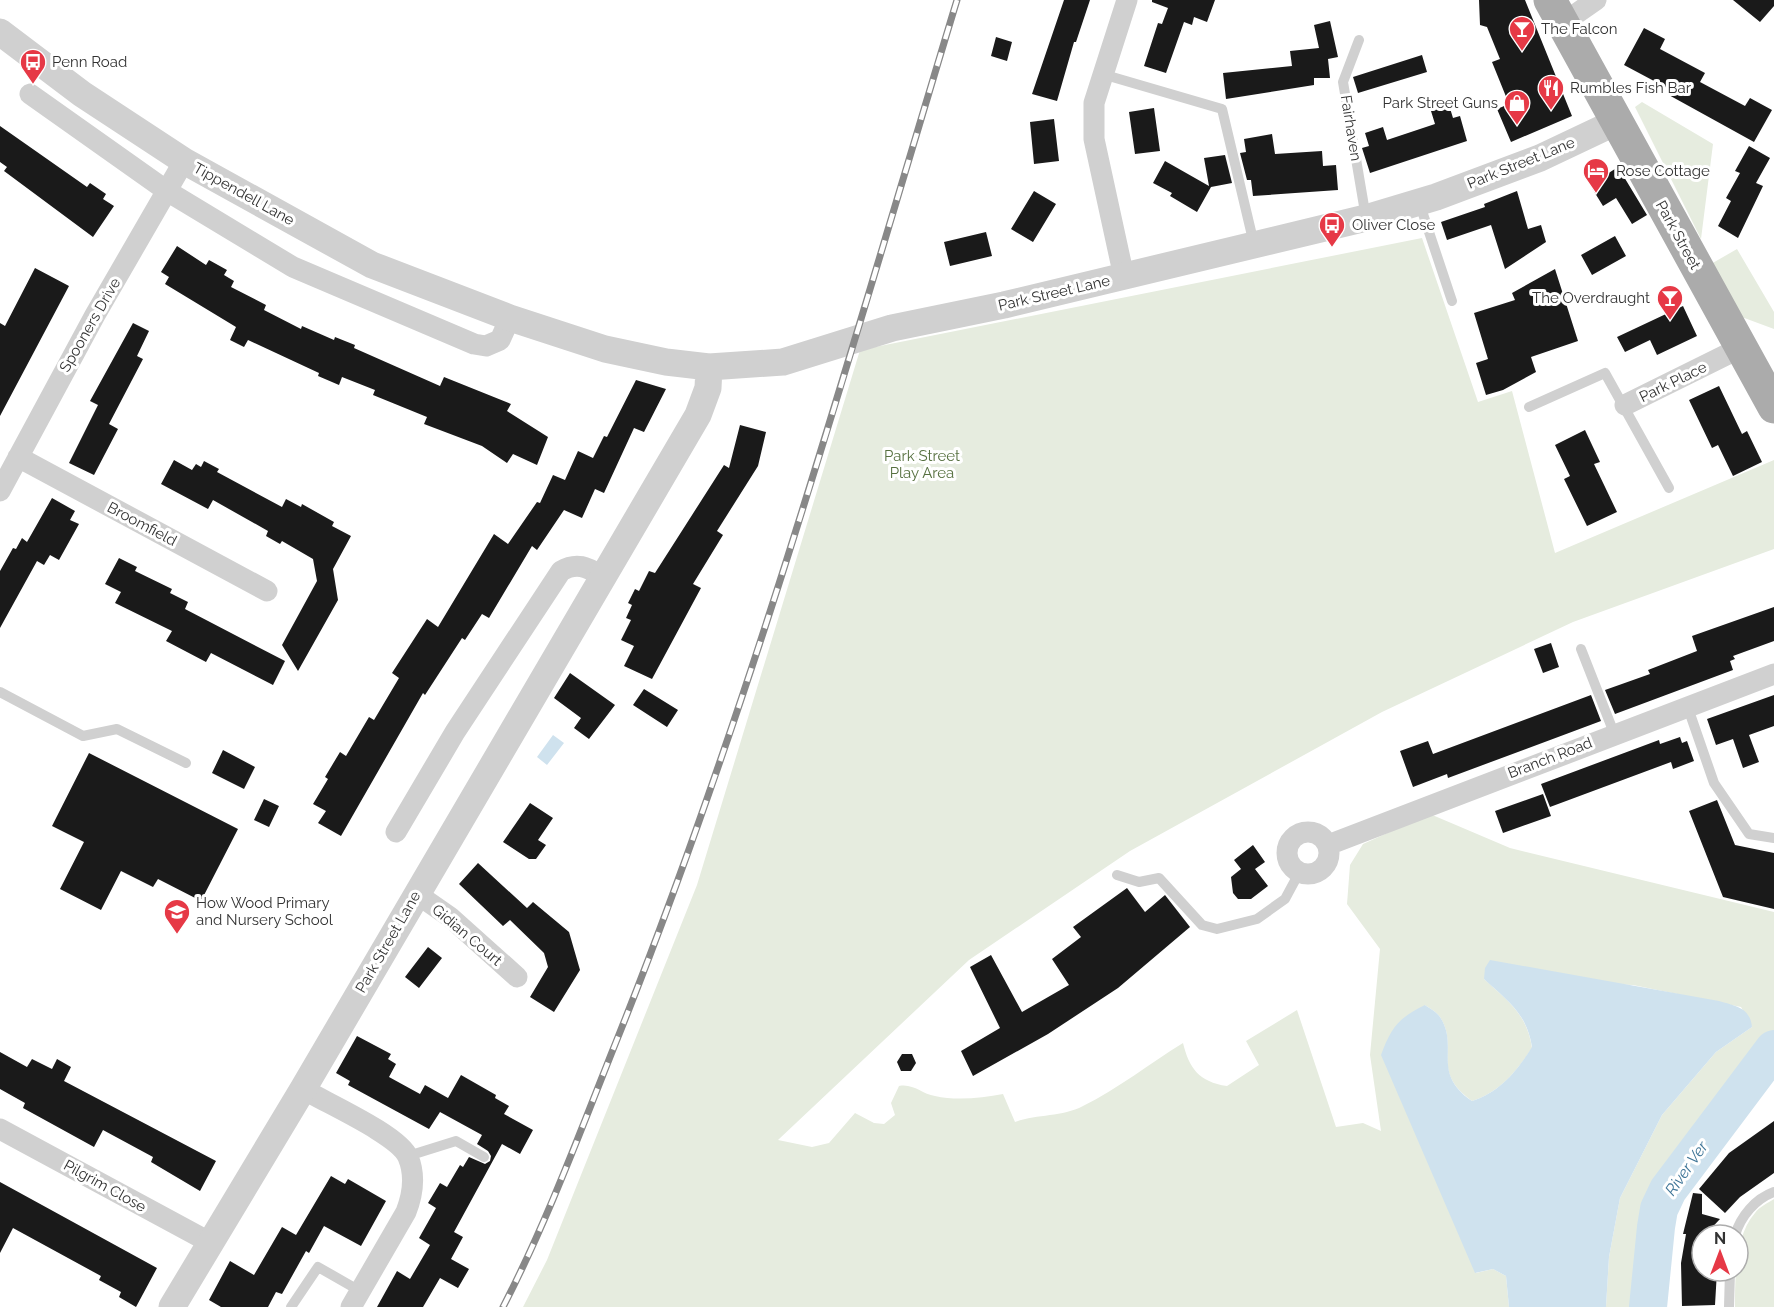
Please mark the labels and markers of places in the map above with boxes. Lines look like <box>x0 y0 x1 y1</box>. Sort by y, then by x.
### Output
bar icon: The Falcon <box>1507 14 1537 52</box>
place label: The Falcon <box>1541 20 1617 38</box>
bus stop icon: Penn Road <box>18 47 48 85</box>
place label: Penn Road <box>52 53 127 71</box>
restaurant icon: Rumbles Fish Bar <box>1536 73 1566 111</box>
place label: Rumbles Fish Bar <box>1570 79 1692 97</box>
shop icon: Park Street Guns <box>1502 88 1532 126</box>
place label: Park Street Guns <box>1382 94 1498 112</box>
hotel icon: Rose Cottage <box>1581 156 1611 194</box>
place label: Rose Cottage <box>1616 162 1710 180</box>
bus stop icon: Oliver Close <box>1317 210 1347 248</box>
place label: Oliver Close <box>1352 216 1435 234</box>
bar icon: The Overdraught <box>1655 283 1685 321</box>
place label: The Overdraught <box>1532 289 1650 307</box>
place label: How Wood Primary and Nursery School <box>196 894 334 929</box>
school or university icon: How Wood Primary and Nursery School <box>162 897 192 935</box>

